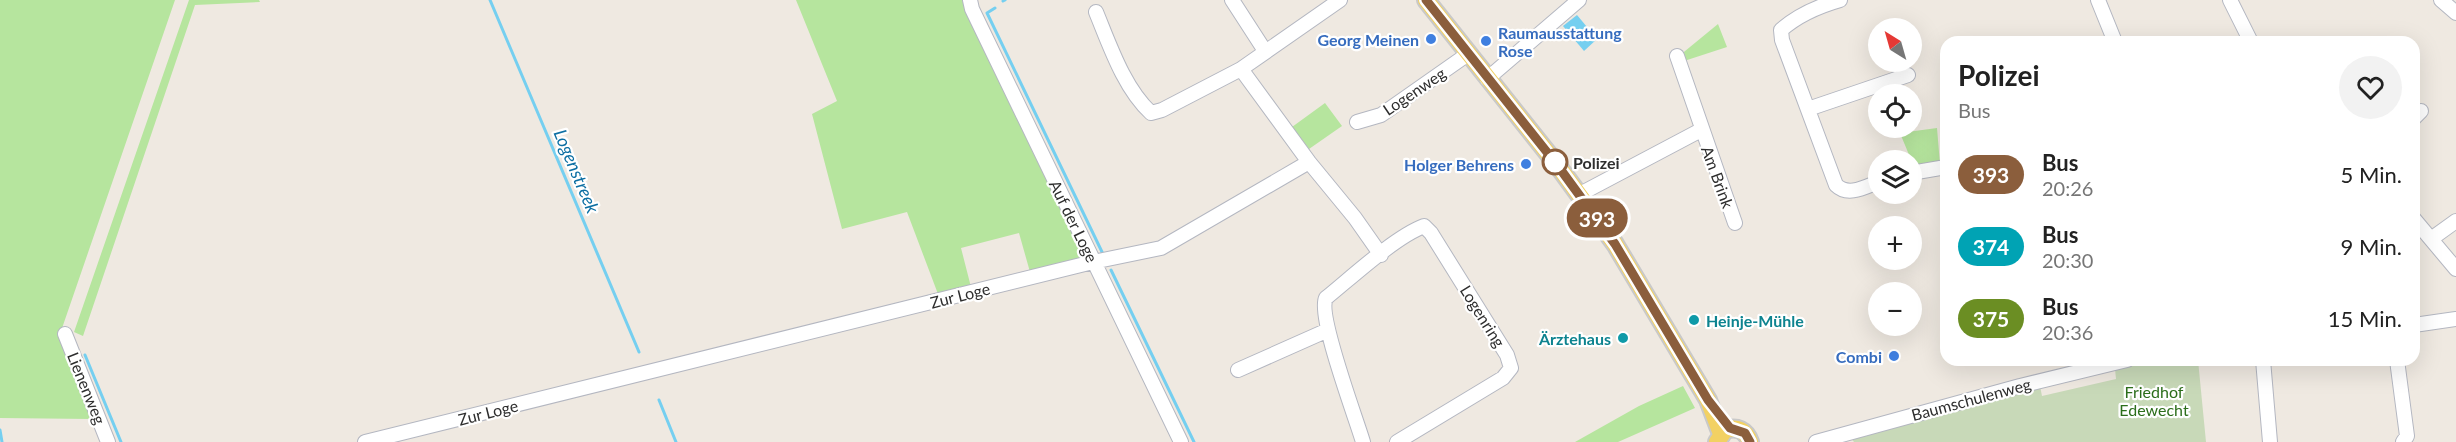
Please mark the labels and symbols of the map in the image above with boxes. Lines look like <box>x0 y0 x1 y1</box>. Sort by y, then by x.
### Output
north arrow <box>1868 18 1922 72</box>
place label: Raumausstattung Rose <box>1498 23 1622 60</box>
place label: Georg Meinen <box>1317 30 1419 49</box>
marker: Georg Meinen <box>1424 32 1438 46</box>
marker: Raumausstattung Rose <box>1479 34 1493 48</box>
street label: Logenweg <box>1379 63 1449 119</box>
water label: Logenstreek <box>549 126 605 217</box>
street label: Am Brink <box>1698 143 1738 212</box>
marker: Polizei <box>1542 149 1568 175</box>
place label: Polizei <box>1573 153 1620 172</box>
place label: Holger Behrens <box>1404 155 1514 174</box>
marker: Holger Behrens <box>1519 157 1533 171</box>
street label: Auf der Loge <box>1046 177 1102 265</box>
line badge: 393 <box>1562 198 1632 238</box>
street label: Zur Loge <box>928 278 992 312</box>
street label: Logenring <box>1457 282 1509 350</box>
place label: Heinje-Mühle <box>1706 311 1804 330</box>
marker: Heinje-Mühle <box>1687 313 1701 327</box>
place label: Ärztehaus <box>1538 329 1611 348</box>
marker: Ärztehaus <box>1616 331 1630 345</box>
place label: Combi <box>1836 347 1882 366</box>
street label: Lienenweg <box>64 349 110 427</box>
marker: Combi <box>1887 349 1901 363</box>
street label: Baumschulenweg <box>1909 374 2033 424</box>
park label: Friedhof Edewecht <box>2119 382 2189 419</box>
street label: Zur Loge <box>456 395 520 429</box>

